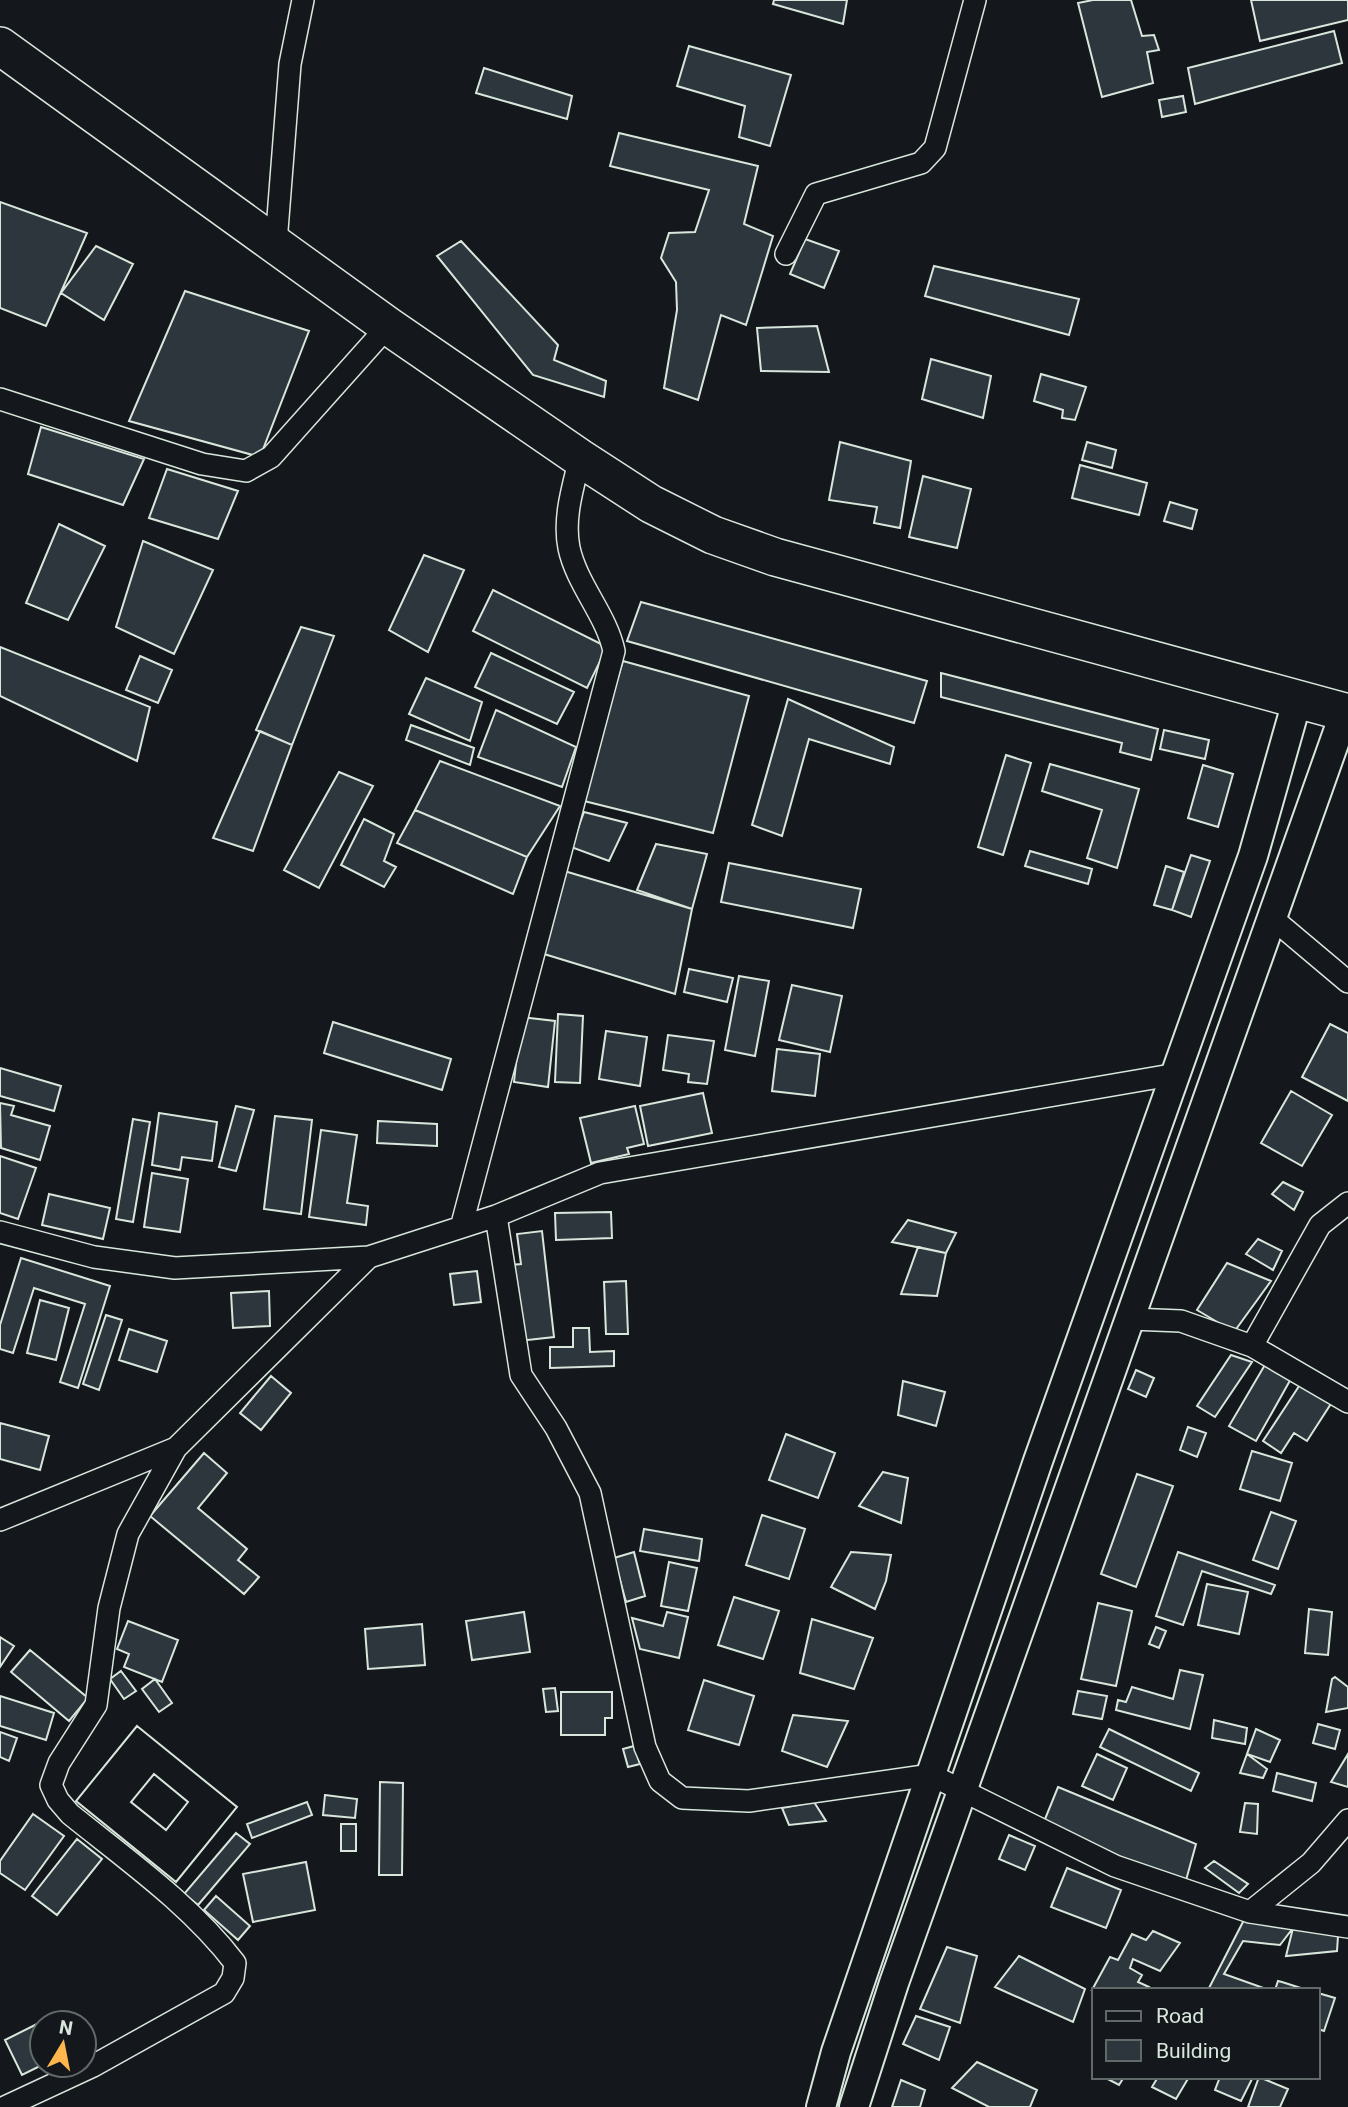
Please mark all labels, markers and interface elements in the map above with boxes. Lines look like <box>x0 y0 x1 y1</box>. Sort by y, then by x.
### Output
legend <box>1092 1988 1320 2079</box>
text: Road <box>1156 2004 1204 2028</box>
north arrow <box>28 2009 98 2079</box>
text: N <box>57 2015 74 2040</box>
text: Building <box>1156 2039 1231 2063</box>

